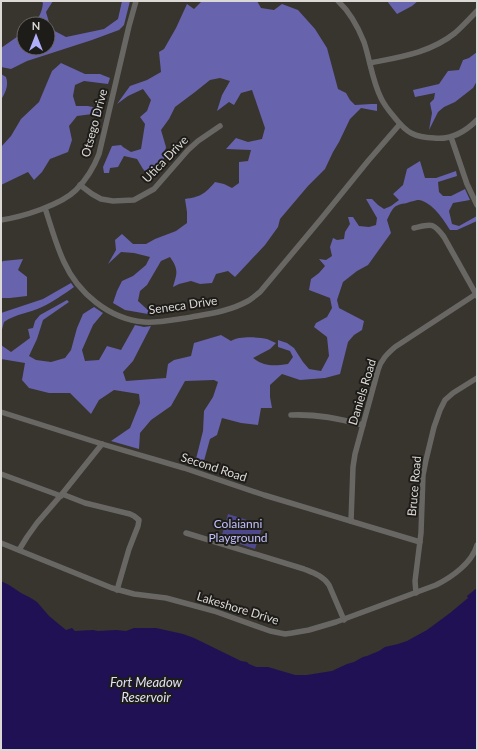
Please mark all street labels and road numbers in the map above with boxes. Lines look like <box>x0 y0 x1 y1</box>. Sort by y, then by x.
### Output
street label: Otsego Drive <box>78 87 110 159</box>
street label: Utica Drive <box>139 132 191 186</box>
street label: Seneca Drive <box>148 293 218 317</box>
street label: Daniels Road <box>345 357 379 427</box>
street label: Second Road <box>179 449 249 485</box>
street label: Bruce Road <box>404 455 424 517</box>
street label: Lakeshore Drive <box>195 588 281 628</box>

